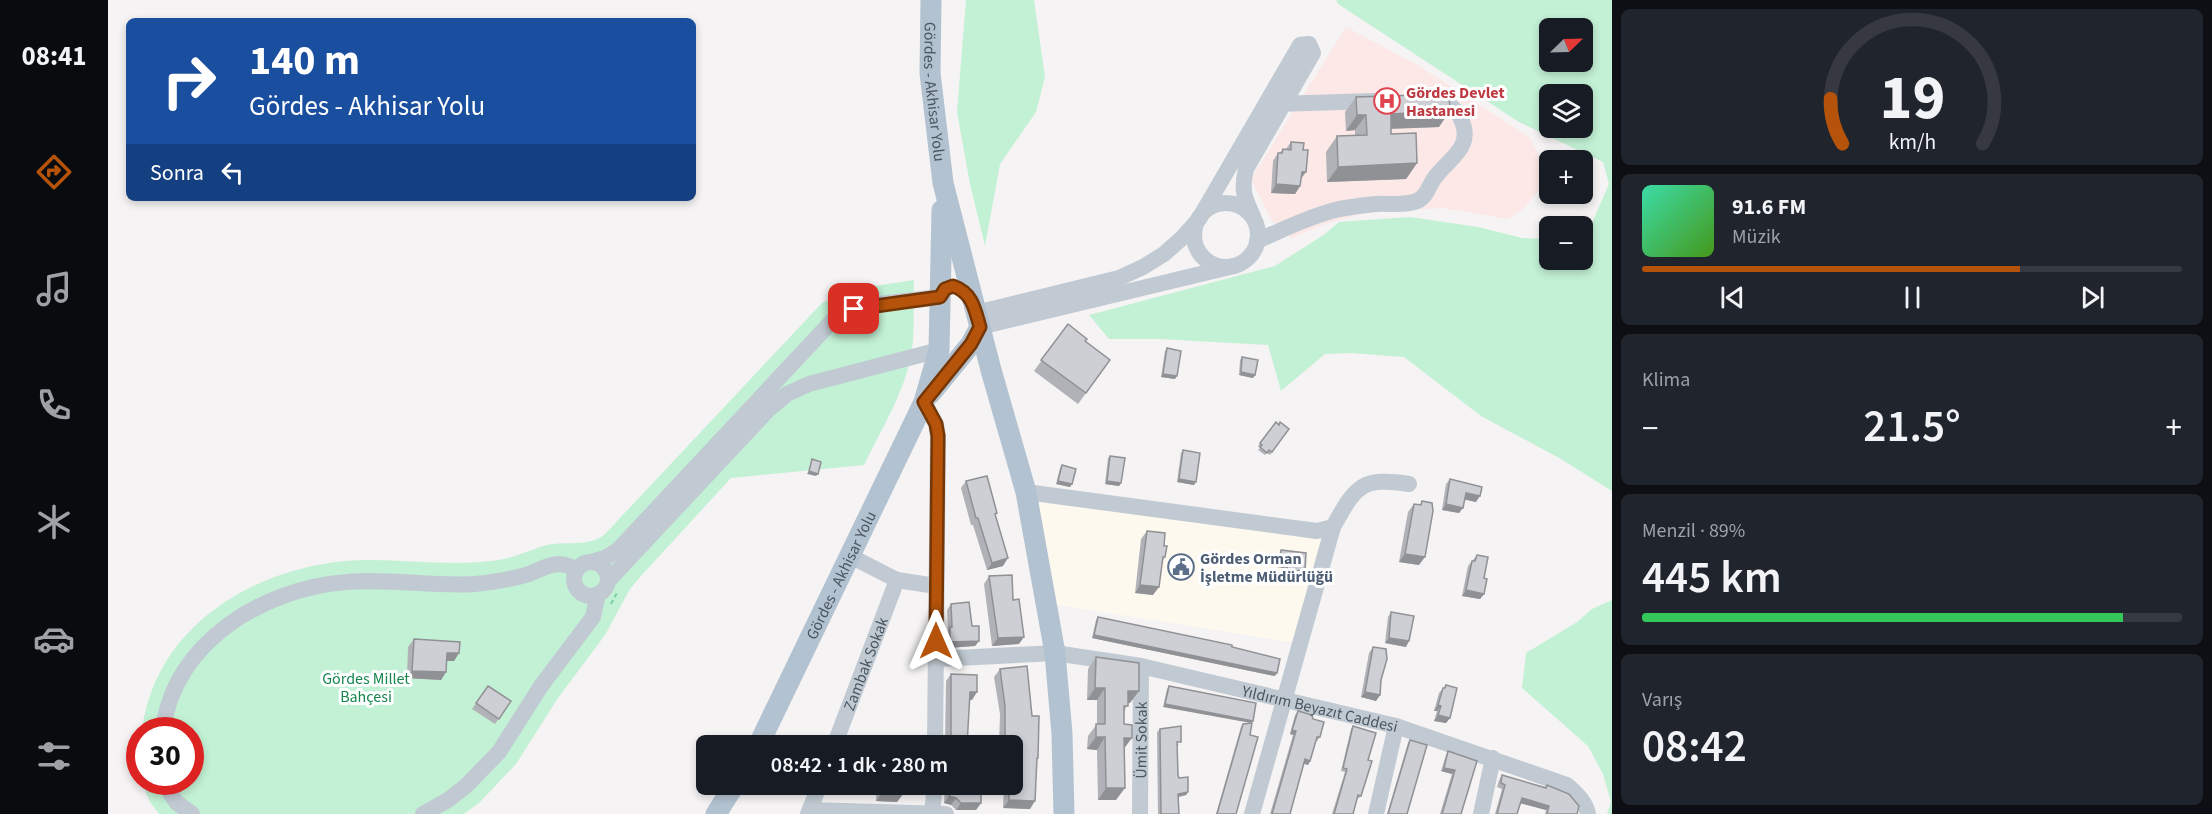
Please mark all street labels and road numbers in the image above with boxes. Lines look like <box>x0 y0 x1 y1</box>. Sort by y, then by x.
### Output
street label: Gördes - Akhisar Yolu <box>918 22 950 163</box>
street label: Gördes - Akhisar Yolu <box>801 507 882 643</box>
street label: Zambak Sokak <box>838 614 894 714</box>
street label: Yıldırım Beyazıt Caddesi <box>1239 680 1400 738</box>
street label: Ümit Sokak <box>1130 701 1153 779</box>

